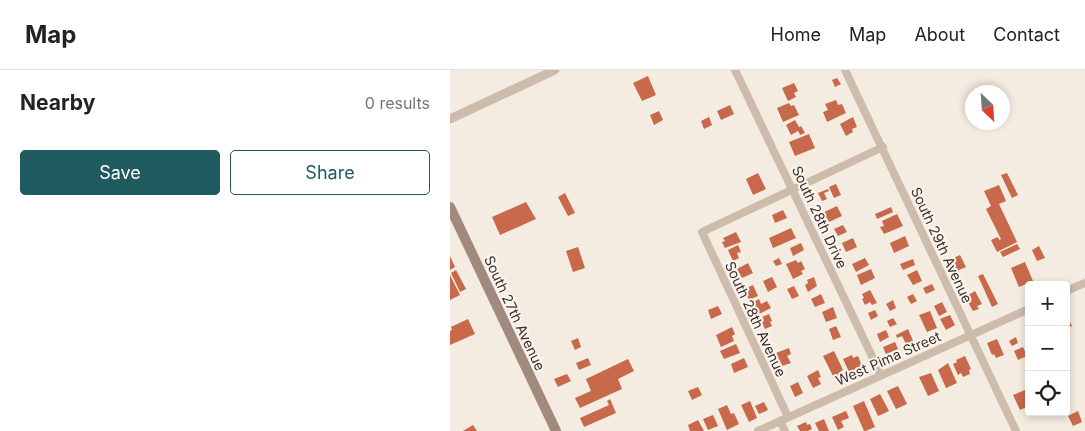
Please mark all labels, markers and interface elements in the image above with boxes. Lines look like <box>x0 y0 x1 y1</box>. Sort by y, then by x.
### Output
text: Map <box>25 20 76 49</box>
text: Home <box>771 24 821 45</box>
text: Map <box>849 24 886 45</box>
text: About <box>914 24 965 45</box>
text: Contact <box>993 24 1060 45</box>
north arrow <box>965 85 1010 130</box>
text: Nearby <box>20 90 95 115</box>
text: 0 results <box>365 93 430 113</box>
button: Save <box>20 150 220 195</box>
button: Share <box>230 150 430 195</box>
street label: South 28th Drive <box>789 163 851 271</box>
street label: South 29th Avenue <box>908 184 976 306</box>
street label: South 27th Avenue <box>481 253 549 373</box>
street label: South 28th Avenue <box>722 258 790 380</box>
map controls <box>1025 281 1070 416</box>
button: + <box>1025 281 1070 326</box>
button: − <box>1025 326 1070 371</box>
street label: West Pima Street <box>833 327 943 389</box>
button: locate <box>1025 371 1070 416</box>

